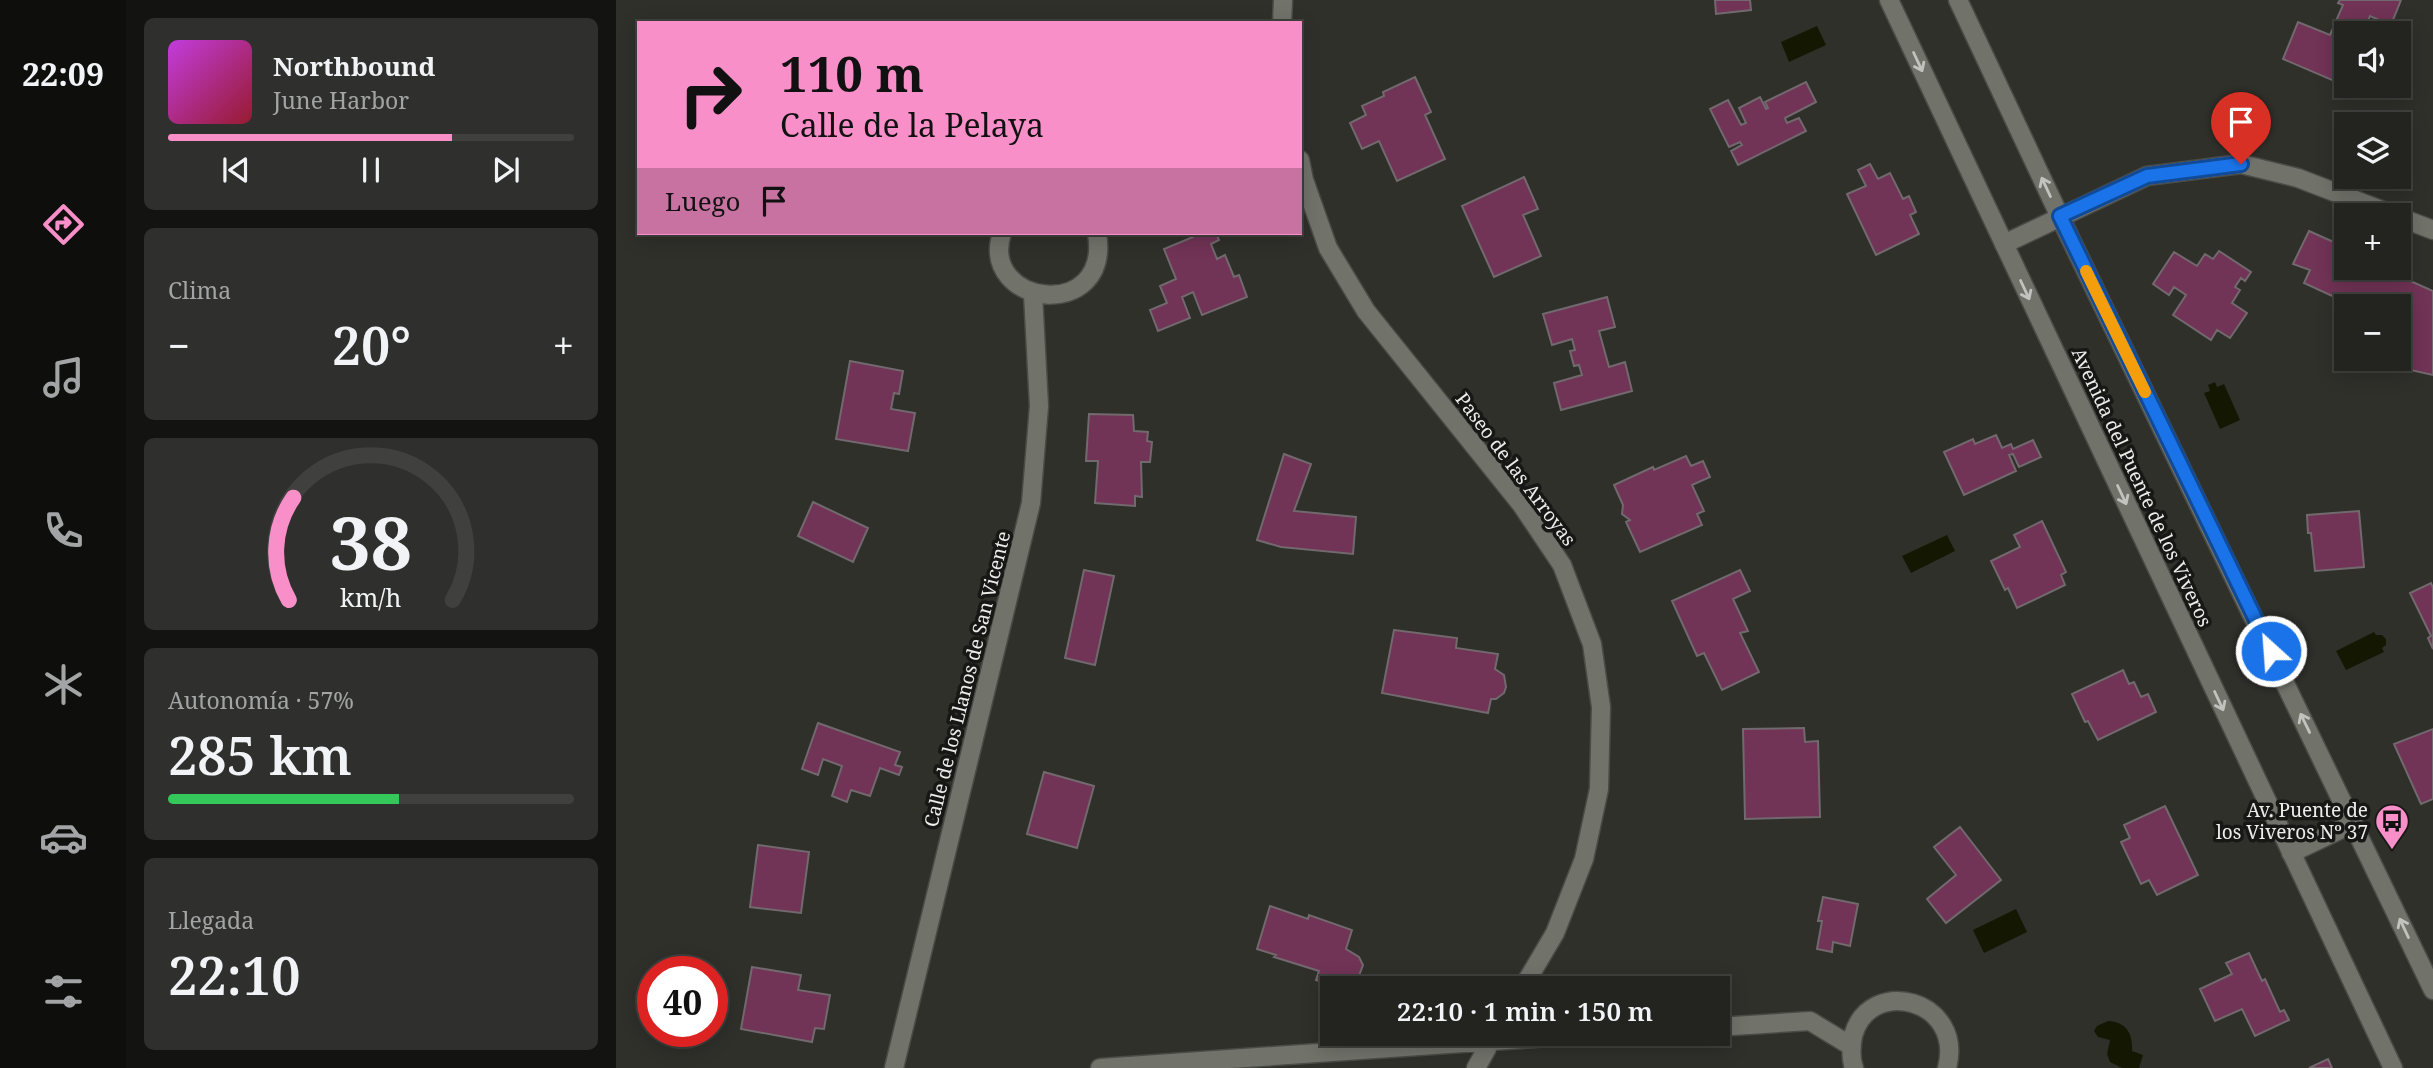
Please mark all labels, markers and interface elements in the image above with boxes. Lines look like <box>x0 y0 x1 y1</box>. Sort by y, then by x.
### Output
map controls <box>2334 21 2411 371</box>
button: sound <box>2334 21 2411 98</box>
text: 110 m <box>780 40 924 106</box>
text: Northbound <box>273 48 435 84</box>
icon: right <box>665 49 756 140</box>
one-way arrow <box>1911 51 1925 72</box>
text: 22:09 <box>22 52 104 95</box>
text: June Harbor <box>273 84 409 116</box>
pin <box>2211 92 2271 164</box>
text: Calle de la Pelaya <box>780 103 1044 146</box>
icon: arrive <box>2222 103 2260 141</box>
button: layers <box>2334 112 2411 189</box>
icon: previous <box>217 151 255 189</box>
icon: pause <box>352 151 390 189</box>
icon: next <box>487 151 525 189</box>
one-way arrow <box>2039 177 2052 198</box>
icon: arrive <box>755 182 793 220</box>
text: Luego <box>665 183 741 219</box>
icon: directions <box>39 200 88 249</box>
button: + <box>2334 203 2411 280</box>
text: Clima <box>168 274 231 306</box>
one-way arrow <box>2019 279 2032 300</box>
button: − <box>2334 294 2411 371</box>
text: 20° <box>332 309 411 380</box>
text: − <box>168 319 190 371</box>
text: + <box>553 319 574 371</box>
street label: Avenida del Puente de los Viveros <box>2066 343 2218 631</box>
icon: music <box>39 353 88 402</box>
street label: Paseo de las Arroyas <box>1450 387 1582 551</box>
one-way arrow <box>2116 484 2130 505</box>
text: 38 <box>330 492 412 591</box>
icon: phone <box>39 506 88 555</box>
street label: Calle de los Llanos de San Vicente <box>918 528 1016 830</box>
text: km/h <box>340 580 402 614</box>
position arrow <box>2234 614 2308 688</box>
icon: climate <box>39 660 88 709</box>
text: Autonomía · 57% <box>168 684 354 716</box>
one-way arrow <box>2213 690 2227 711</box>
one-way arrow <box>2298 713 2312 734</box>
text: 285 km <box>168 719 352 790</box>
place label: Av. Puente de los Viveros Nº 37 <box>2216 797 2368 845</box>
bus stop icon: Av. Puente de los Viveros Nº 37 <box>2373 802 2411 851</box>
icon: car <box>39 813 88 862</box>
text: Llegada <box>168 904 254 936</box>
one-way arrow <box>2397 918 2410 939</box>
text: 22:10 <box>168 939 301 1010</box>
speed limit sign: 40 <box>637 956 728 1047</box>
icon: filters <box>39 967 88 1016</box>
text: 22:10 · 1 min · 150 m <box>1397 993 1653 1029</box>

